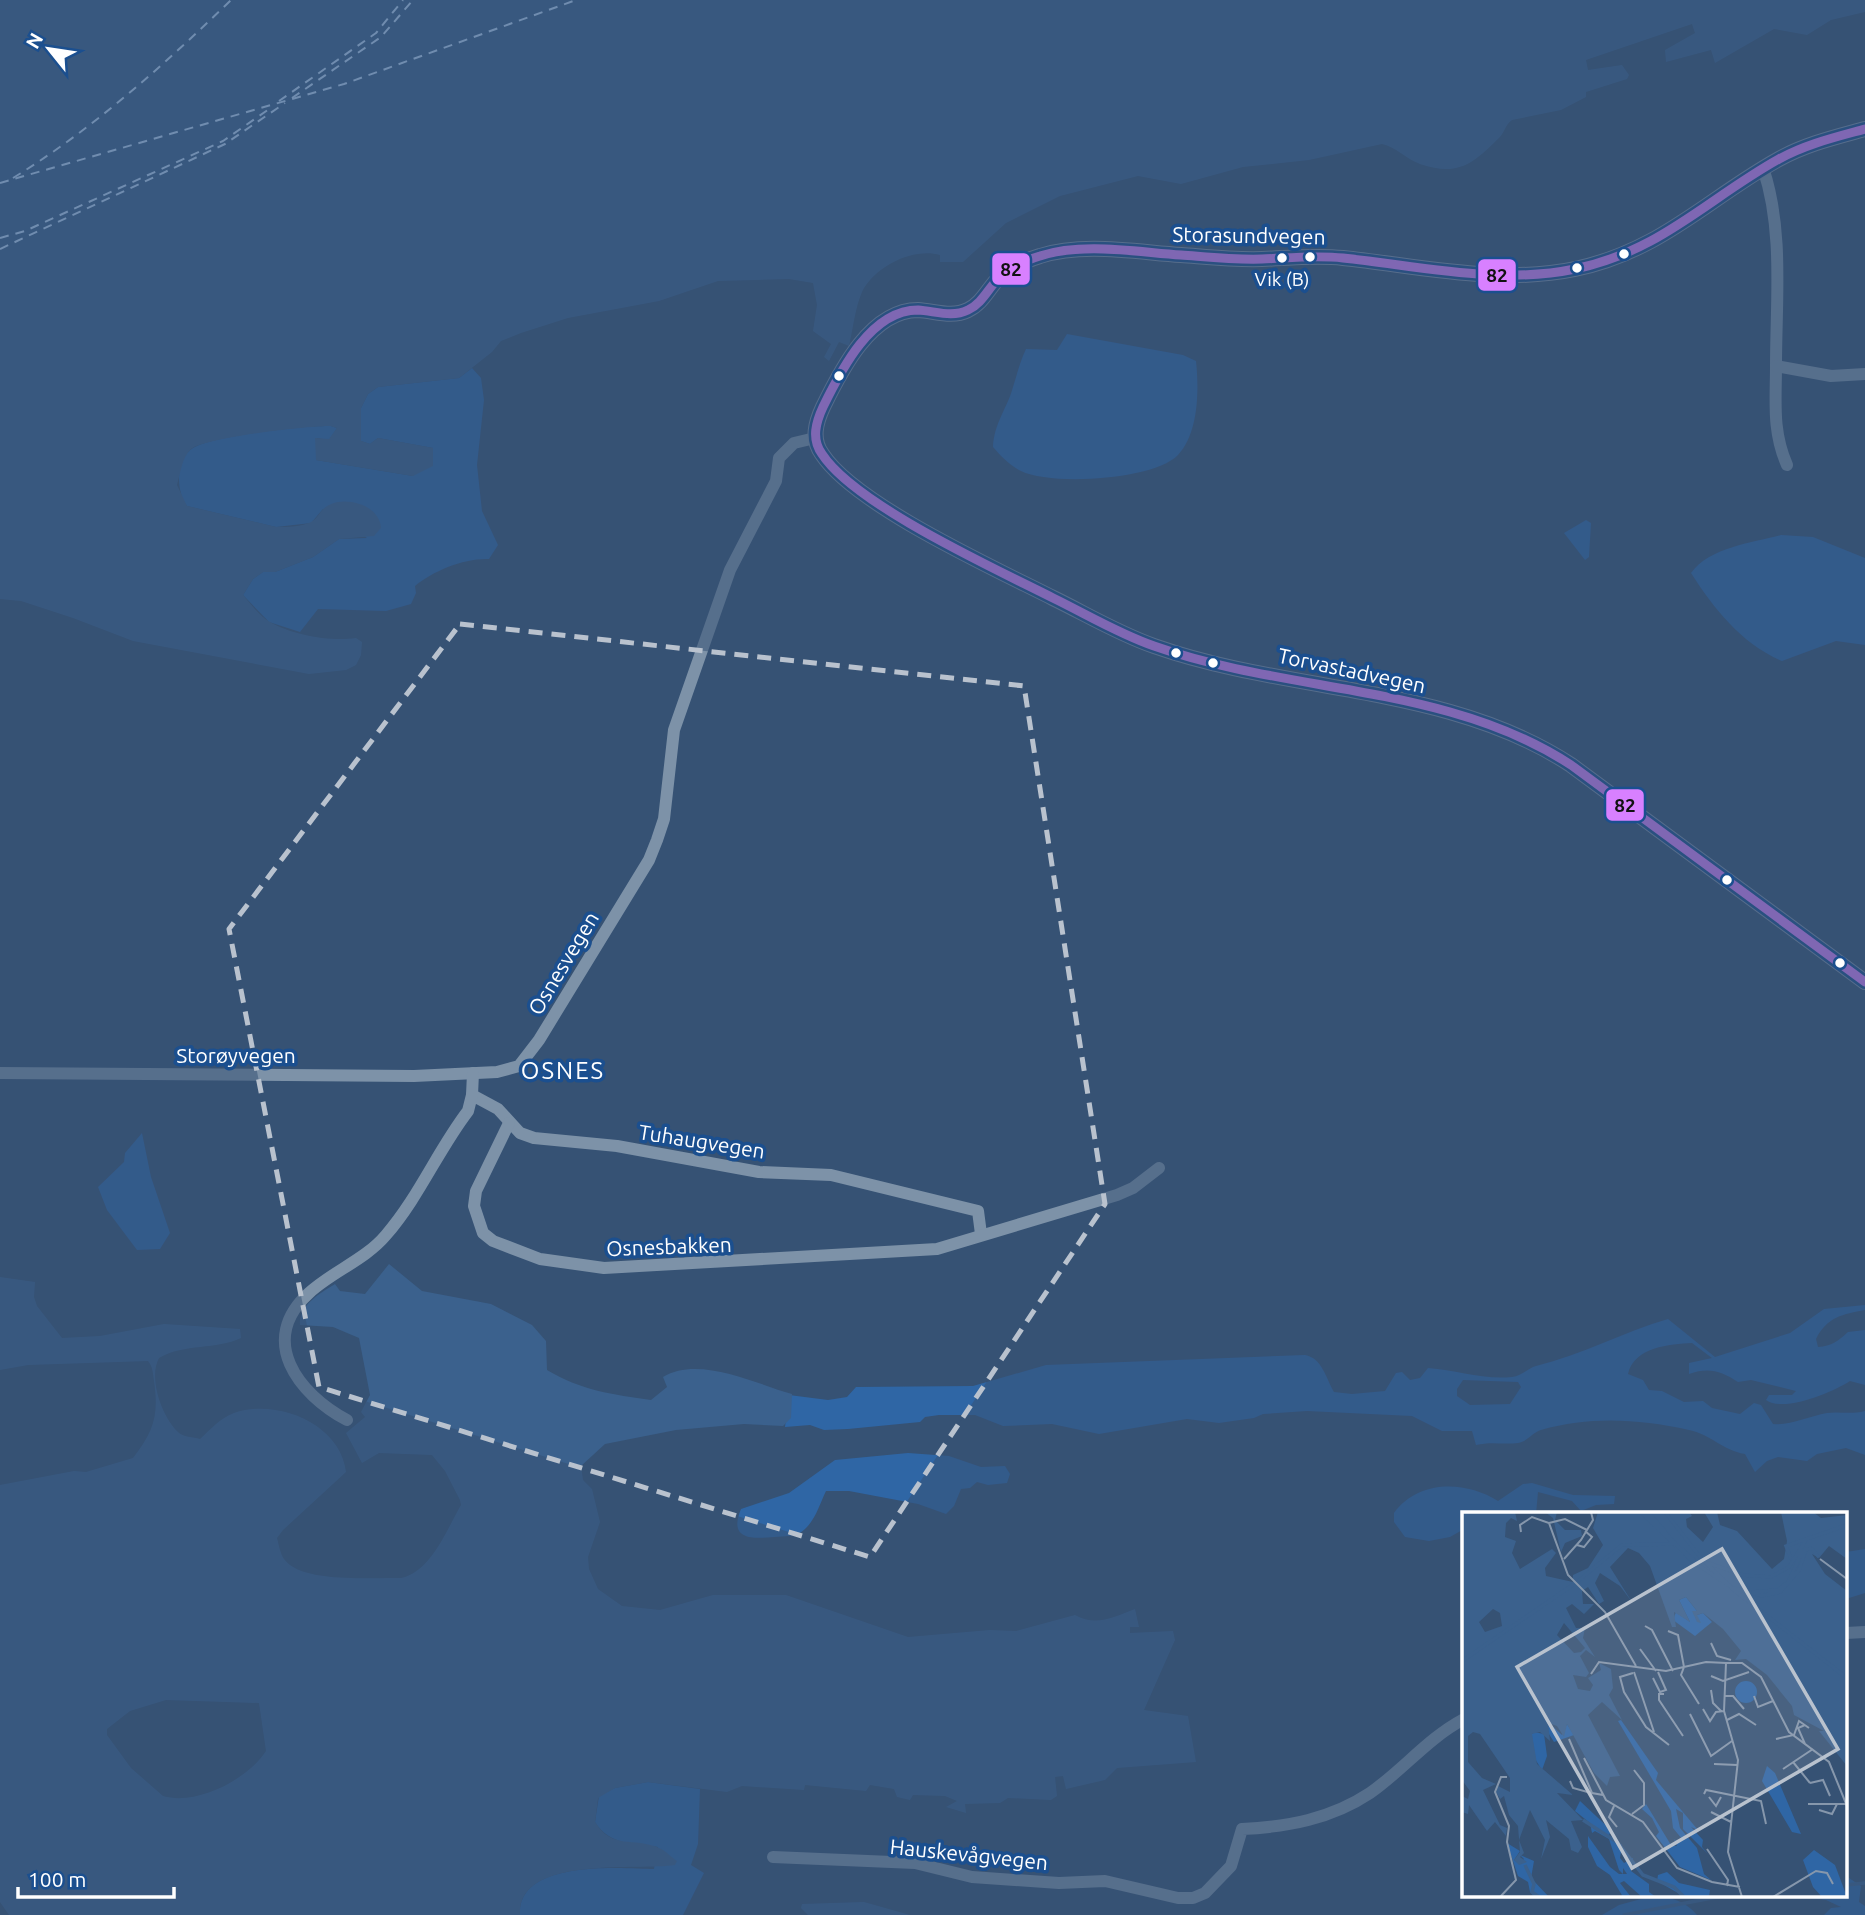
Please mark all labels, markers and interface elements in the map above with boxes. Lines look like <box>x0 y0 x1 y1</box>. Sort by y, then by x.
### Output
north arrow <box>14 14 84 84</box>
text: N <box>21 29 47 52</box>
street label: Storasundvegen <box>1172 222 1326 248</box>
unlabelled marker <box>1617 247 1631 261</box>
unlabelled marker <box>1303 250 1317 264</box>
marker: Vik (B) <box>1275 251 1289 265</box>
line badge: 82 <box>991 252 1031 286</box>
text: 82 <box>1000 258 1022 280</box>
line badge: 82 <box>1477 258 1517 292</box>
unlabelled marker <box>1570 261 1584 275</box>
text: 82 <box>1486 264 1508 286</box>
place label: Vik (B) <box>1254 268 1310 290</box>
unlabelled marker <box>832 369 846 383</box>
street label: Torvastadvegen <box>1276 643 1428 697</box>
unlabelled marker <box>1169 646 1183 660</box>
unlabelled marker <box>1206 656 1220 670</box>
line badge: 82 <box>1605 788 1645 822</box>
text: 82 <box>1614 794 1636 816</box>
unlabelled marker <box>1720 873 1734 887</box>
street label: Osnesvegen <box>523 907 603 1019</box>
unlabelled marker <box>1833 956 1847 970</box>
street label: Storøyvegen <box>176 1043 296 1067</box>
district label: OSNES <box>521 1057 605 1084</box>
street label: Tuhaugvegen <box>637 1119 767 1163</box>
street label: Osnesbakken <box>606 1232 732 1260</box>
inset map <box>1462 1512 1848 1898</box>
street label: Hauskevågvegen <box>889 1834 1049 1874</box>
scale bar <box>18 1856 173 1900</box>
text: 100 m <box>28 1867 86 1891</box>

